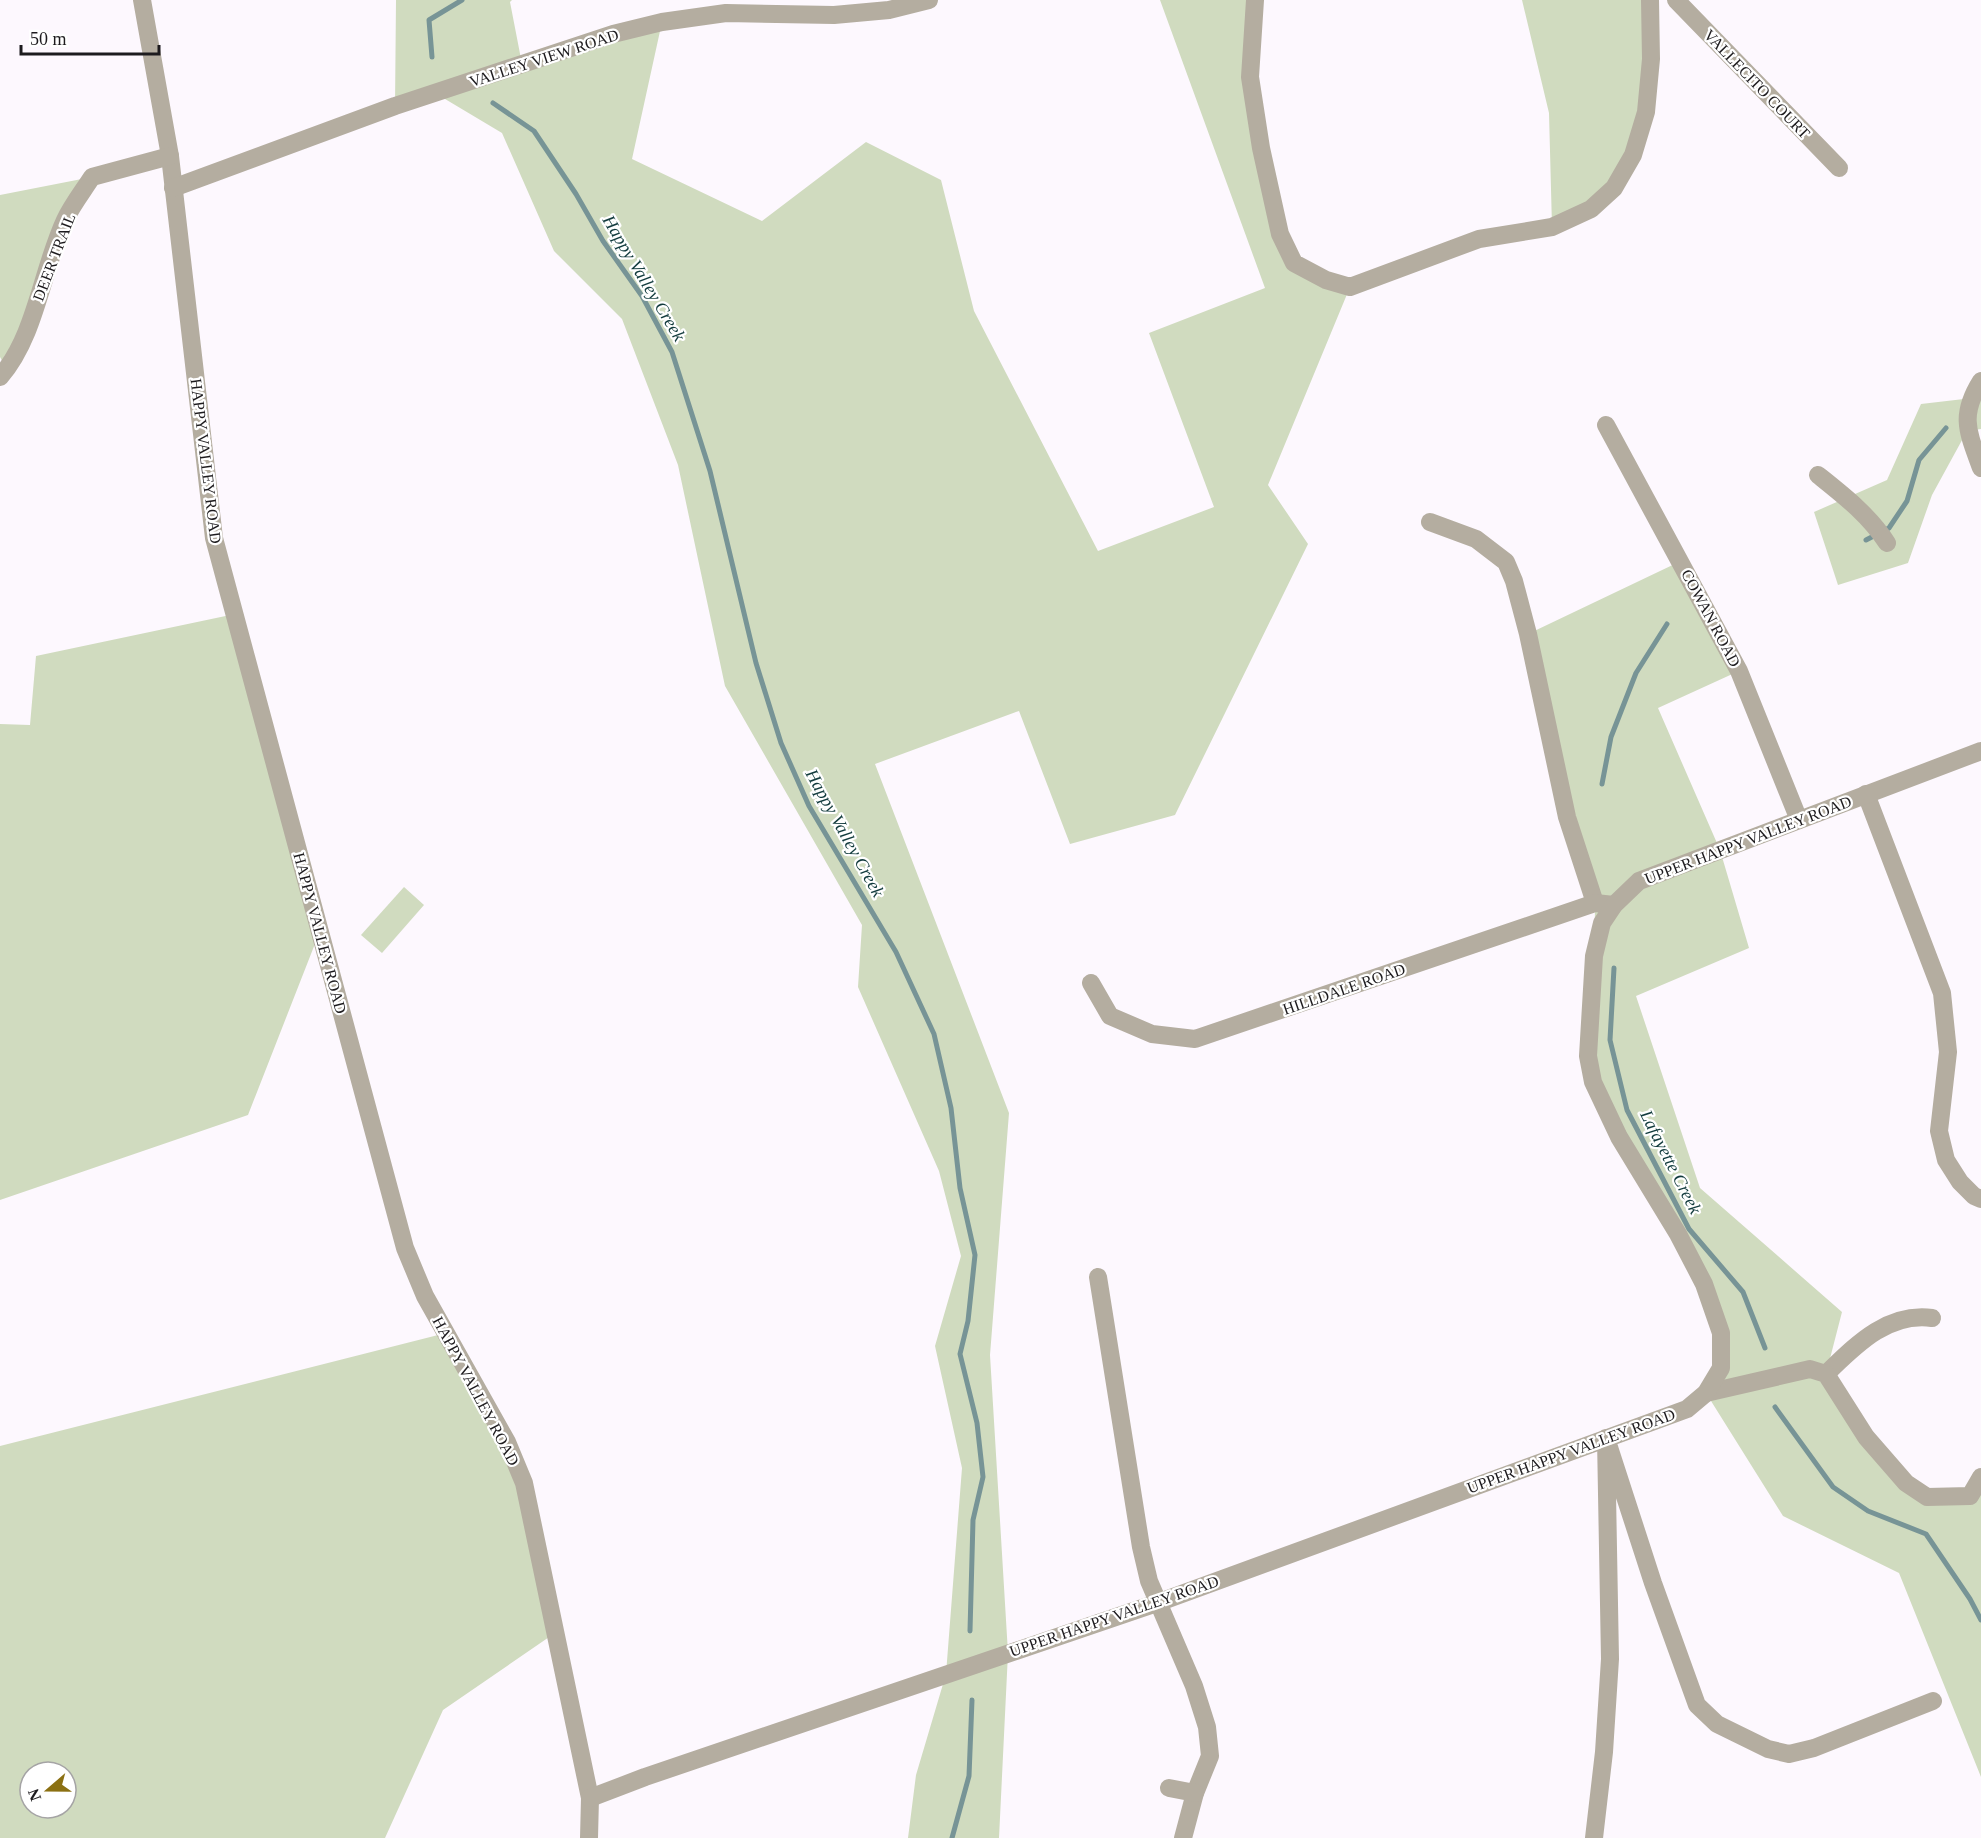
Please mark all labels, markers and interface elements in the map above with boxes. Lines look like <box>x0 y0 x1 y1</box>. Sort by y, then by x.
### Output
scale bar <box>21 18 159 56</box>
street label: VALLEY VIEW ROAD <box>467 26 621 90</box>
street label: VALLECITO COURT <box>1701 26 1814 142</box>
text: 50 m <box>30 29 67 49</box>
street label: DEER TRAIL <box>29 211 79 303</box>
water label: Happy Valley Creek <box>598 211 690 345</box>
street label: HAPPY VALLEY ROAD <box>187 377 225 545</box>
street label: COWAN ROAD <box>1678 566 1744 670</box>
water label: Happy Valley Creek <box>801 765 889 901</box>
street label: UPPER HAPPY VALLEY ROAD <box>1642 793 1854 887</box>
street label: HAPPY VALLEY ROAD <box>290 851 350 1015</box>
street label: HILLDALE ROAD <box>1281 960 1407 1018</box>
water label: Lafayette Creek <box>1636 1106 1706 1218</box>
street label: HAPPY VALLEY ROAD <box>429 1314 523 1468</box>
street label: UPPER HAPPY VALLEY ROAD <box>1465 1405 1677 1497</box>
street label: UPPER HAPPY VALLEY ROAD <box>1007 1572 1221 1660</box>
north arrow <box>18 1760 78 1820</box>
text: N <box>24 1786 44 1803</box>

